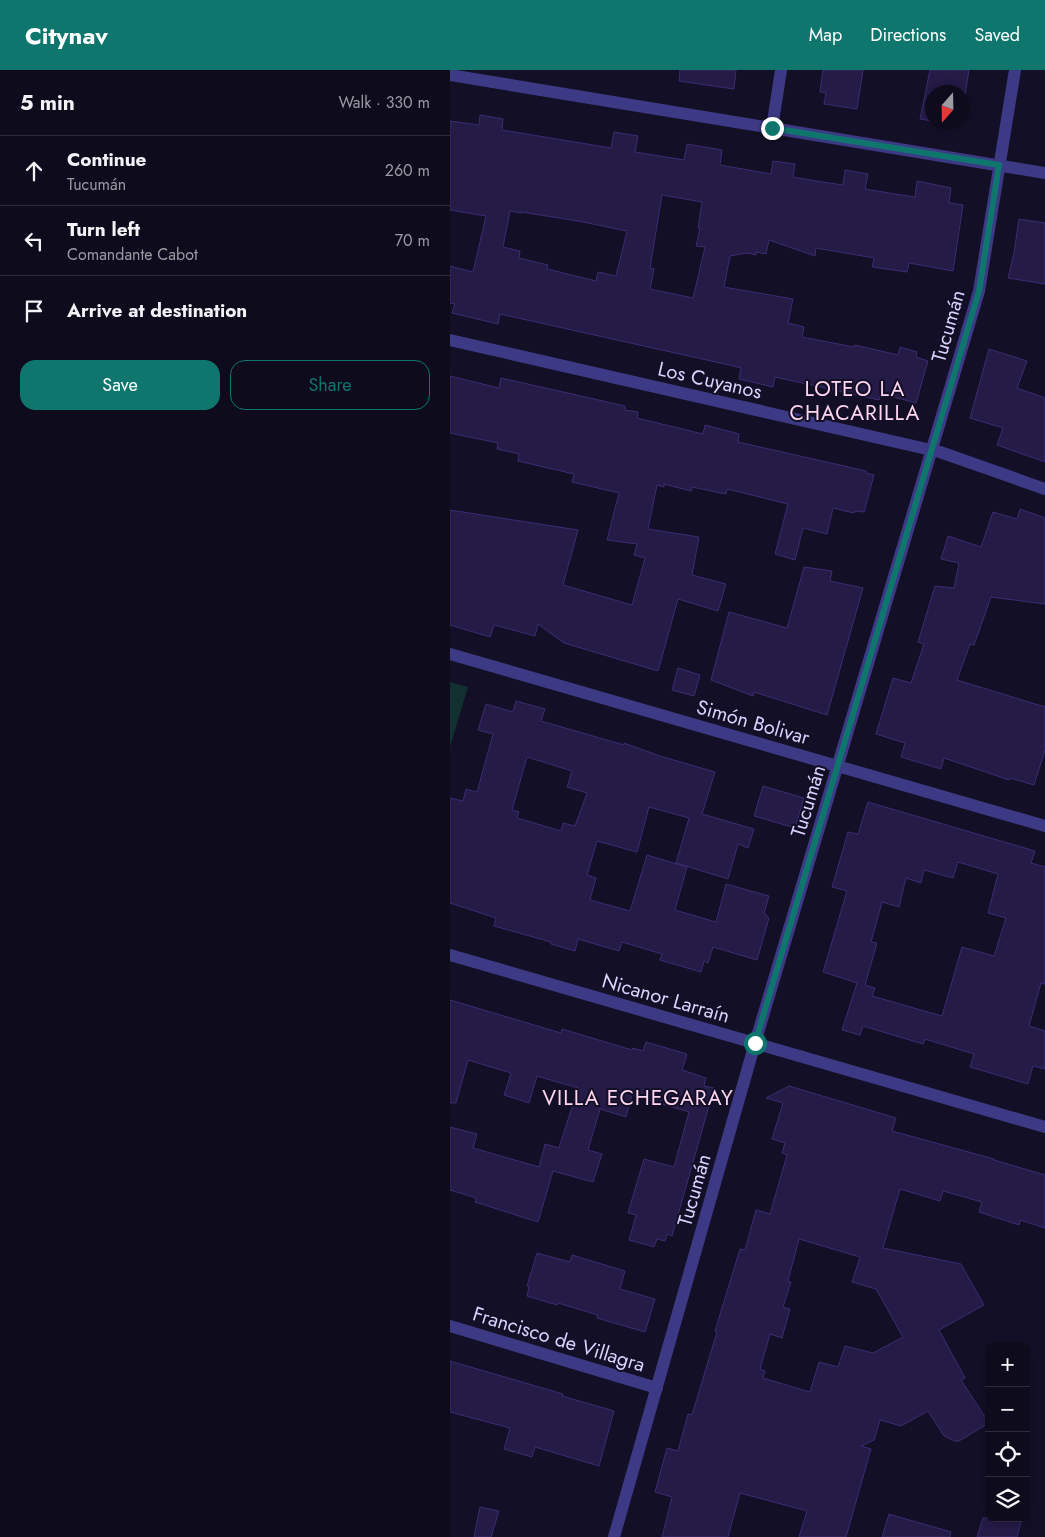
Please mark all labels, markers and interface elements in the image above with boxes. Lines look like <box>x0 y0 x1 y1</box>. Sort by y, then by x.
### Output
text: Citynav <box>25 18 108 53</box>
text: Map <box>809 22 842 48</box>
text: Directions <box>870 22 946 48</box>
text: Saved <box>974 22 1020 48</box>
north arrow <box>925 85 970 130</box>
text: 5 min <box>20 88 75 118</box>
text: Walk · 330 m <box>339 91 430 114</box>
route end <box>761 117 784 140</box>
text: Continue <box>67 146 146 173</box>
icon: ahead <box>20 157 48 185</box>
text: 260 m <box>385 159 430 182</box>
text: Tucumán <box>67 173 126 196</box>
text: Turn left <box>67 216 140 243</box>
icon: left <box>20 227 48 255</box>
text: 70 m <box>395 229 430 252</box>
text: Comandante Cabot <box>67 243 198 266</box>
street label: Tucumán <box>924 287 973 366</box>
icon: arrive <box>20 297 48 325</box>
text: Arrive at destination <box>67 297 247 324</box>
street label: Los Cuyanos <box>655 354 765 407</box>
button: Save <box>20 360 220 410</box>
button: Share <box>230 360 430 410</box>
district label: LOTEO LA CHACARILLA <box>790 374 920 428</box>
street label: Simón Bolivar <box>693 693 813 752</box>
street label: Tucumán <box>784 761 833 841</box>
street label: Nicanor Larraín <box>599 966 733 1031</box>
route start <box>744 1032 767 1055</box>
district label: VILLA ECHEGARAY <box>542 1083 734 1113</box>
street label: Tucumán <box>670 1151 719 1230</box>
street label: Francisco de Villagra <box>469 1299 649 1379</box>
map controls <box>985 1342 1030 1522</box>
button: + <box>985 1342 1030 1387</box>
button: − <box>985 1387 1030 1432</box>
button: locate <box>985 1432 1030 1477</box>
button: layers <box>985 1477 1030 1522</box>

